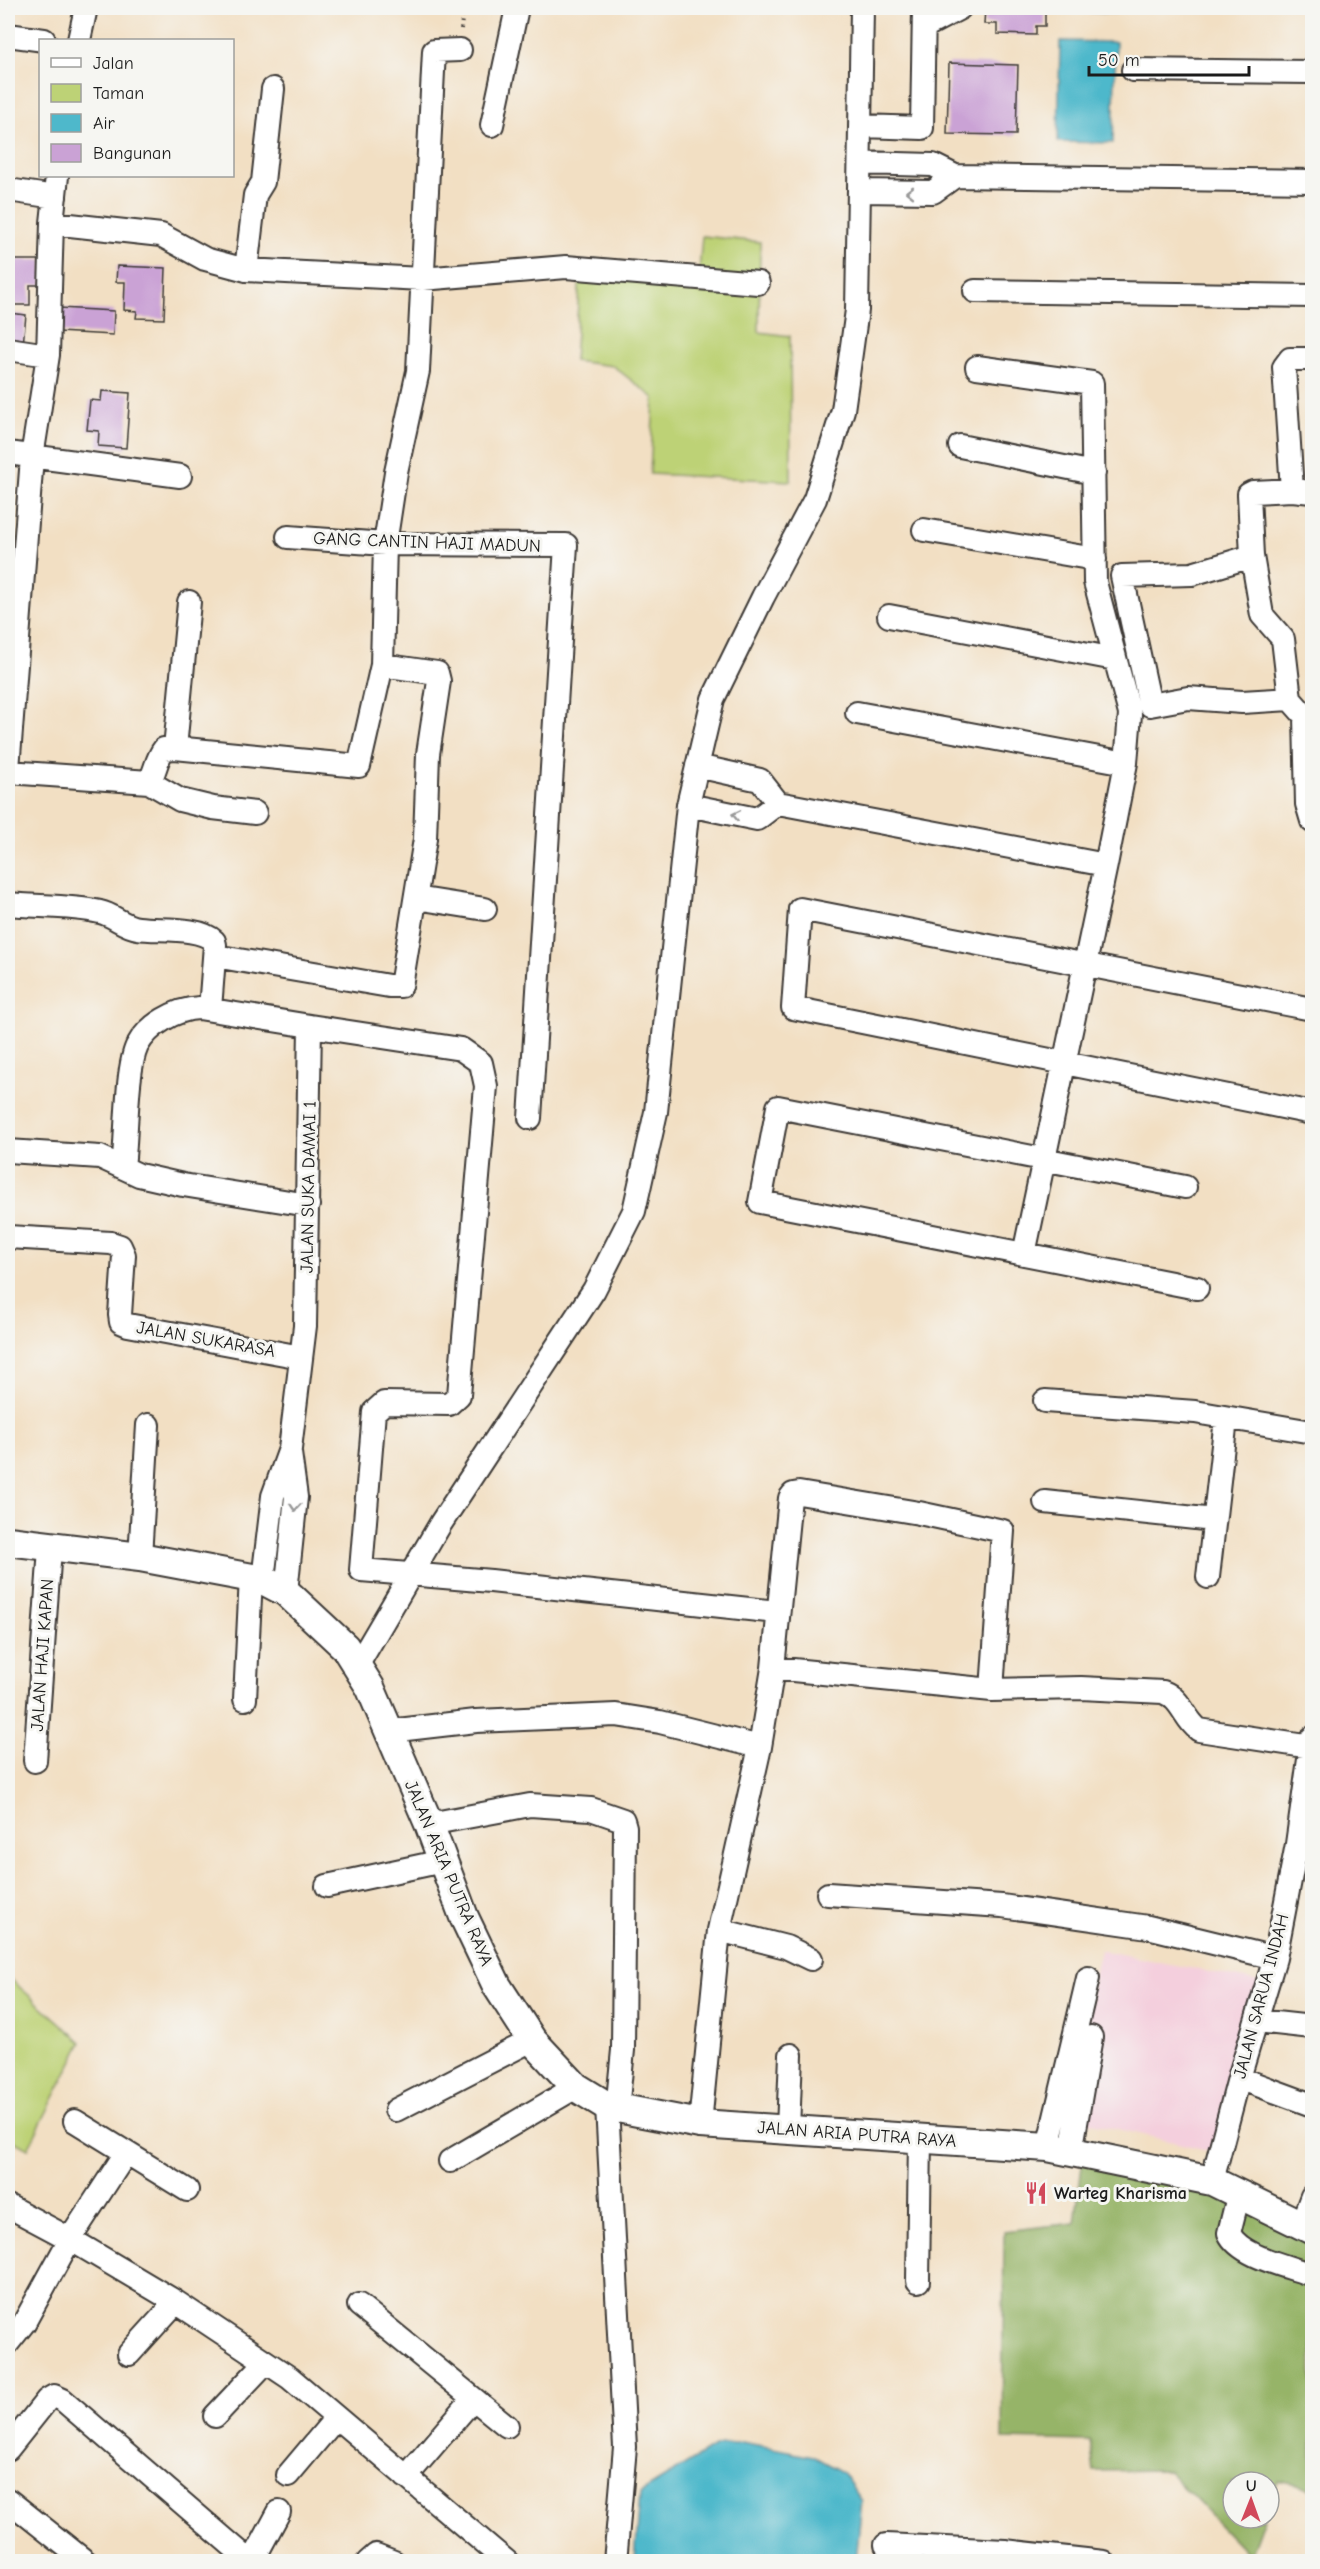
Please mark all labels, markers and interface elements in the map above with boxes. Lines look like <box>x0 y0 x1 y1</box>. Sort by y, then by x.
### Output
legend <box>39 39 234 177</box>
scale bar <box>1089 39 1250 77</box>
text: 50 m <box>1098 50 1140 71</box>
text: Jalan <box>93 53 134 74</box>
text: Taman <box>93 83 144 104</box>
text: Air <box>93 113 116 134</box>
text: Bangunan <box>93 143 171 164</box>
one-way arrow <box>905 186 914 198</box>
street label: GANG CANTIN HAJI MADUN <box>313 528 541 557</box>
one-way arrow <box>731 809 741 822</box>
street label: JALAN SUKA DAMAI 1 <box>296 1101 321 1273</box>
street label: JALAN SUKARASA <box>135 1317 277 1362</box>
one-way arrow <box>289 1502 302 1511</box>
street label: JALAN HAJI KAPAN <box>27 1578 58 1732</box>
street label: JALAN ARIA PUTRA RAYA <box>400 1777 497 1969</box>
street label: JALAN SARUA INDAH <box>1229 1912 1294 2081</box>
street label: JALAN ARIA PUTRA RAYA <box>757 2117 957 2152</box>
restaurant icon: Warteg Kharisma <box>1023 2180 1049 2206</box>
place label: Warteg Kharisma <box>1054 2183 1187 2204</box>
north arrow <box>1221 2470 1281 2530</box>
text: U <box>1246 2477 1257 2495</box>

